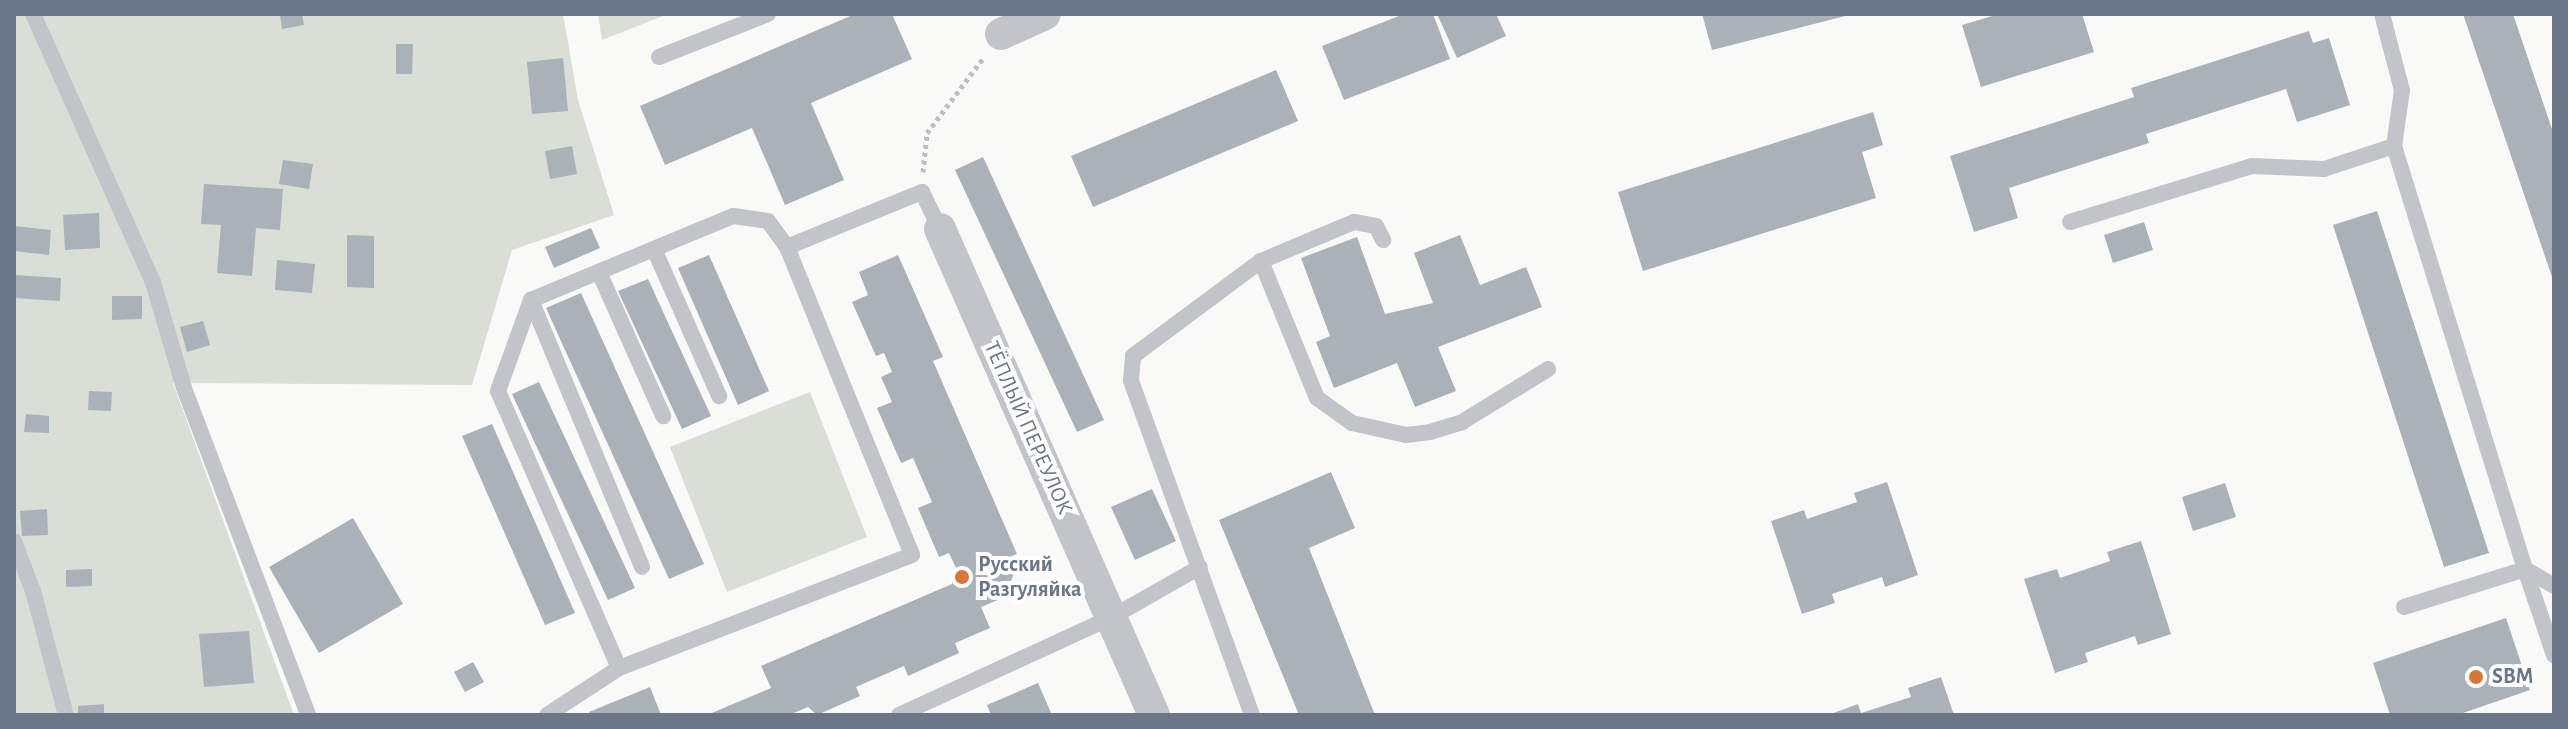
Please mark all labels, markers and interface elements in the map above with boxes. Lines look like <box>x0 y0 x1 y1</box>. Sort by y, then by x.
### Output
street label: ТЁПЛЫЙ ПЕРЕУЛОК <box>978 337 1078 519</box>
place label: Русский Разгуляйка <box>978 551 1081 602</box>
marker: Русский Разгуляйка <box>953 568 971 586</box>
place label: SBM <box>2492 664 2533 690</box>
marker: SBM <box>2467 668 2485 686</box>

